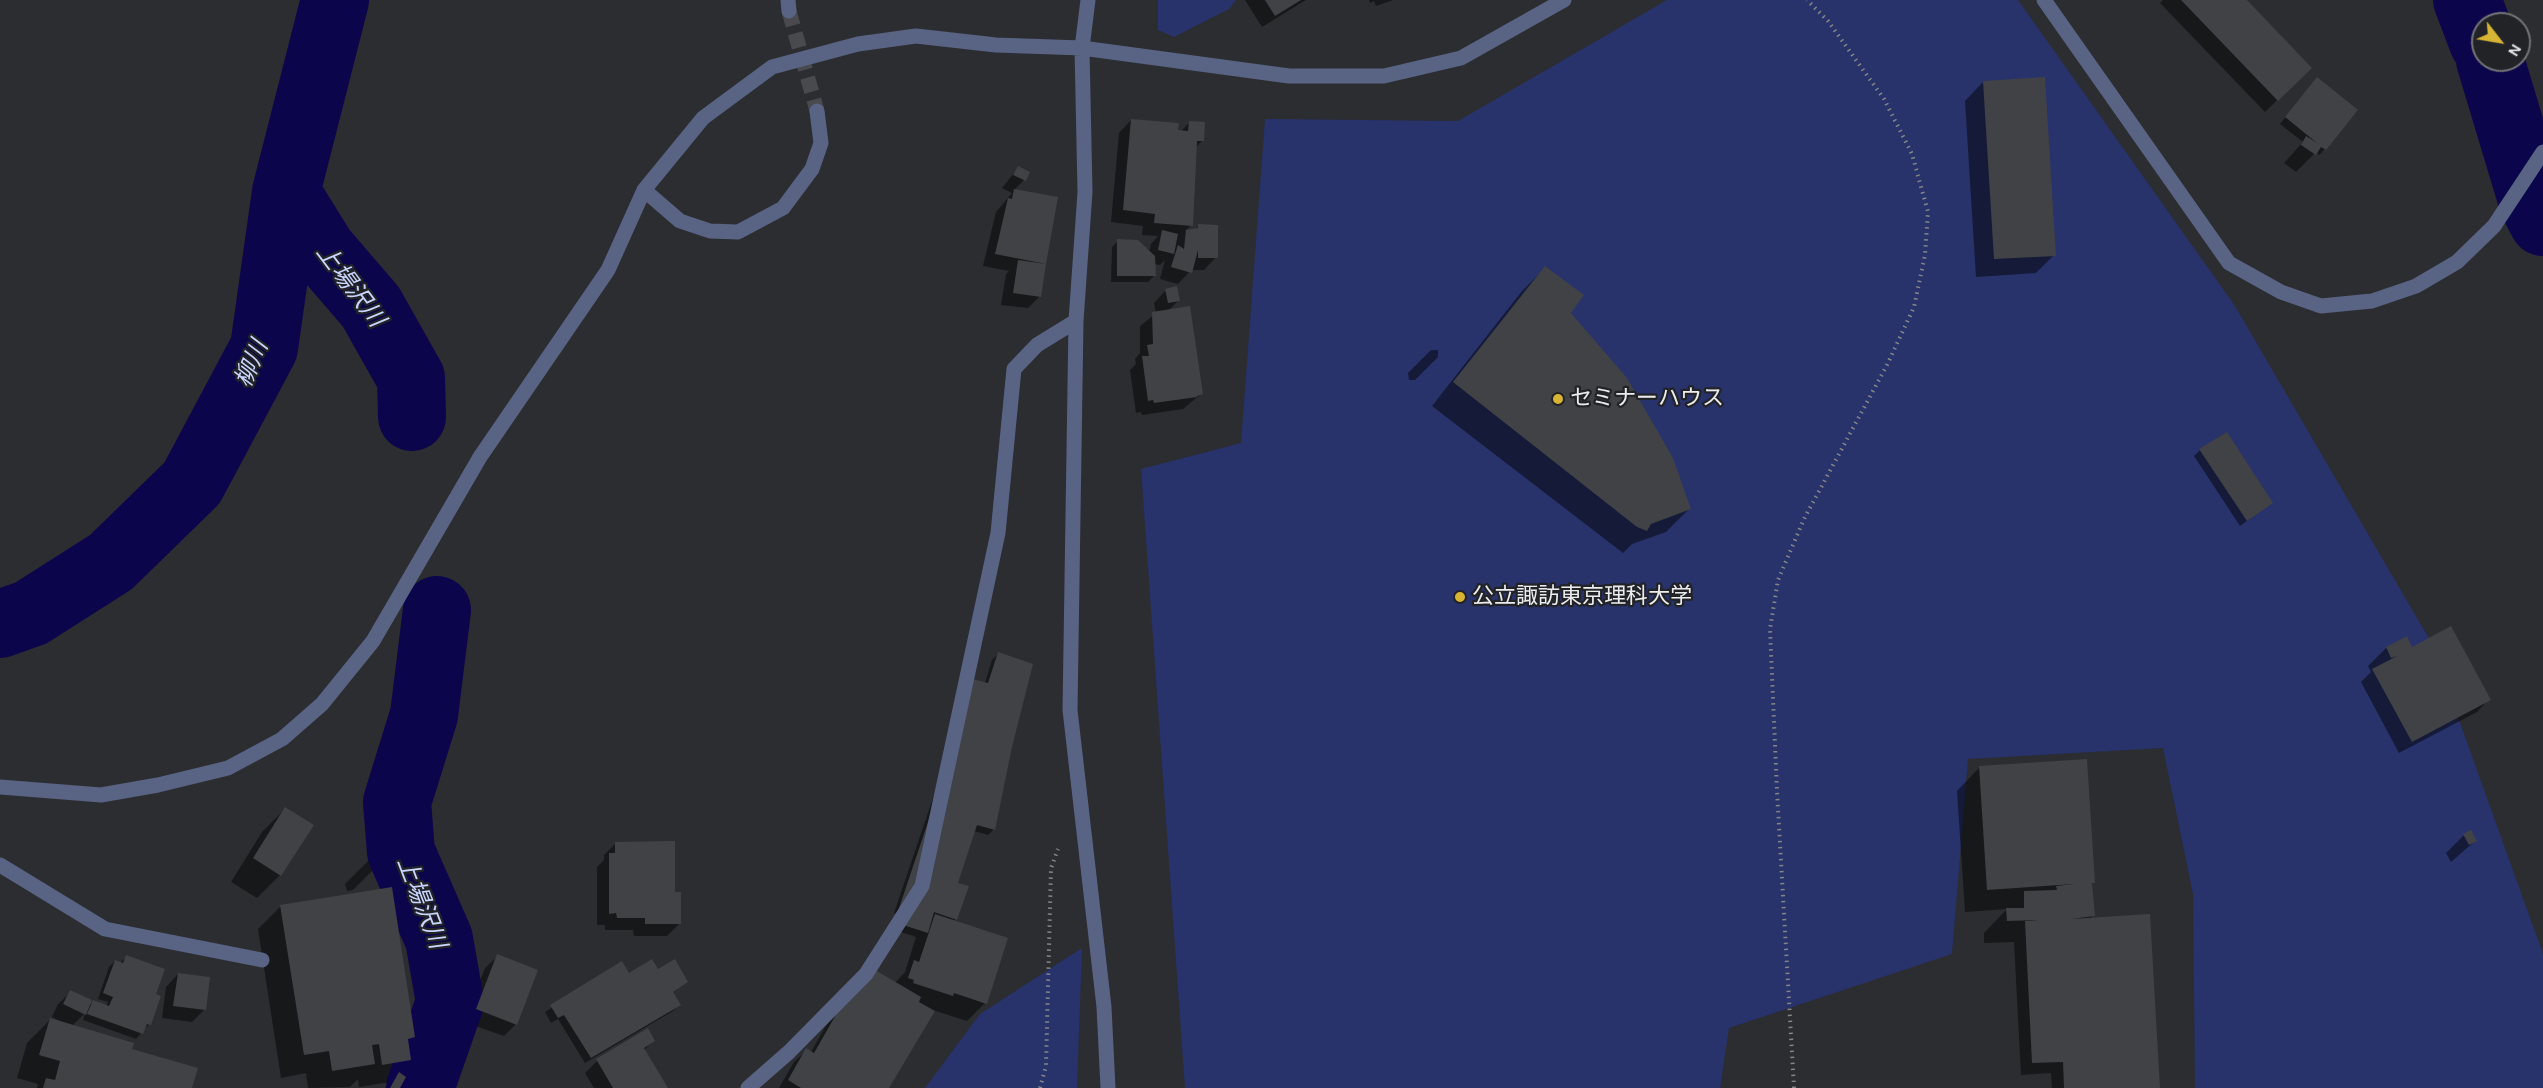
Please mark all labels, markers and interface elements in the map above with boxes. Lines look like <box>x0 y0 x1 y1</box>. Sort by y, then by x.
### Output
north arrow <box>2471 12 2531 72</box>
text: N <box>2504 41 2526 60</box>
water label: 上場沢川 <box>310 239 390 333</box>
water label: 柳川 <box>229 336 275 392</box>
place label: セミナーハウス <box>1570 386 1724 412</box>
marker: セミナーハウス <box>1551 392 1565 406</box>
place label: 公立諏訪東京理科大学 <box>1472 584 1692 610</box>
marker: 公立諏訪東京理科大学 <box>1453 590 1467 604</box>
water label: 上場沢川 <box>390 853 452 953</box>

